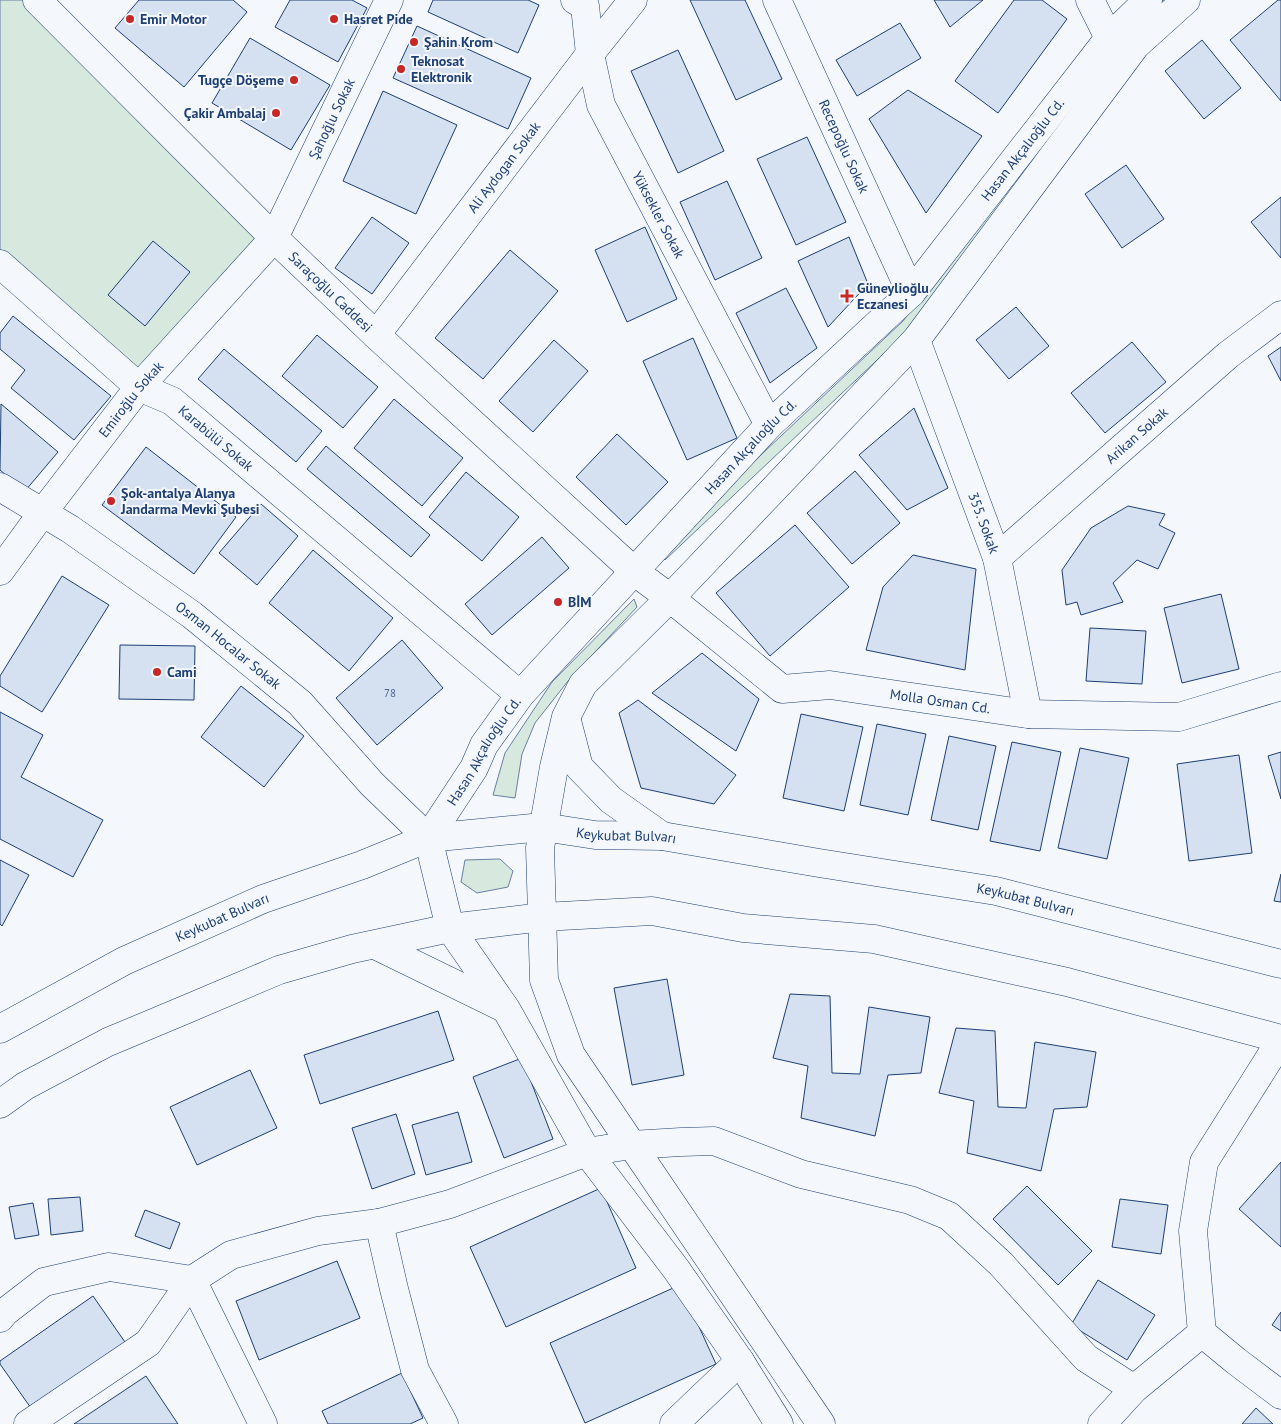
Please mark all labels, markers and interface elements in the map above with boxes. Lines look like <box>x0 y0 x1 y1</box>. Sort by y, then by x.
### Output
place label: Emir Motor <box>140 10 207 28</box>
place label: Hasret Pide <box>344 10 413 28</box>
marker: Emir Motor <box>124 13 136 25</box>
marker: Hasret Pide <box>328 13 340 25</box>
place label: Şahin Krom <box>424 33 493 51</box>
marker: Şahin Krom <box>408 36 420 48</box>
place label: Teknosat Elektronik <box>411 52 472 86</box>
marker: Teknosat Elektronik <box>395 63 407 75</box>
place label: Tugçe Döşeme <box>198 71 284 89</box>
marker: Tugçe Döşeme <box>288 74 300 86</box>
street label: Şahoğlu Sokak <box>304 75 359 162</box>
street label: Hasan Akçalıoğlu Cd. <box>977 95 1068 204</box>
street label: Recepoğlu Sokak <box>815 97 873 196</box>
place label: Çakir Ambalaj <box>184 104 266 122</box>
marker: Çakir Ambalaj <box>270 107 282 119</box>
street label: Ali Aydogan Sokak <box>463 118 544 216</box>
street label: Yüksekler Sokak <box>628 168 689 262</box>
street label: Saraçoğlu Caddesi <box>285 248 376 336</box>
place label: Güneylioğlu Eczanesi <box>857 279 929 313</box>
marker: Güneylioğlu Eczanesi <box>841 290 853 302</box>
street label: Emiroğlu Sokak <box>95 357 167 441</box>
street label: Hasan Akçalıoğlu Cd. <box>701 395 800 498</box>
street label: Karabülü Sokak <box>175 401 257 475</box>
street label: Arikan Sokak <box>1102 403 1172 467</box>
place label: Şok-antalya Alanya Jandarma Mevki Şubesi <box>120 484 260 518</box>
street label: 355. Sokak <box>964 490 1004 556</box>
marker: Şok-antalya Alanya Jandarma Mevki Şubesi <box>105 495 117 507</box>
place label: BİM <box>568 593 591 611</box>
marker: BİM <box>552 596 564 608</box>
street label: Osman Hocalar Sokak <box>172 597 285 693</box>
place label: Cami <box>167 663 197 681</box>
marker: Cami <box>151 666 163 678</box>
street label: Molla Osman Cd. <box>889 685 991 717</box>
house number: 78 <box>384 686 396 700</box>
street label: Hasan Akçalıoğlu Cd. <box>443 693 525 809</box>
street label: Keykubat Bulvarı <box>575 823 678 847</box>
street label: Keykubat Bulvarı <box>975 879 1077 920</box>
street label: Keykubat Bulvarı <box>173 889 271 946</box>

